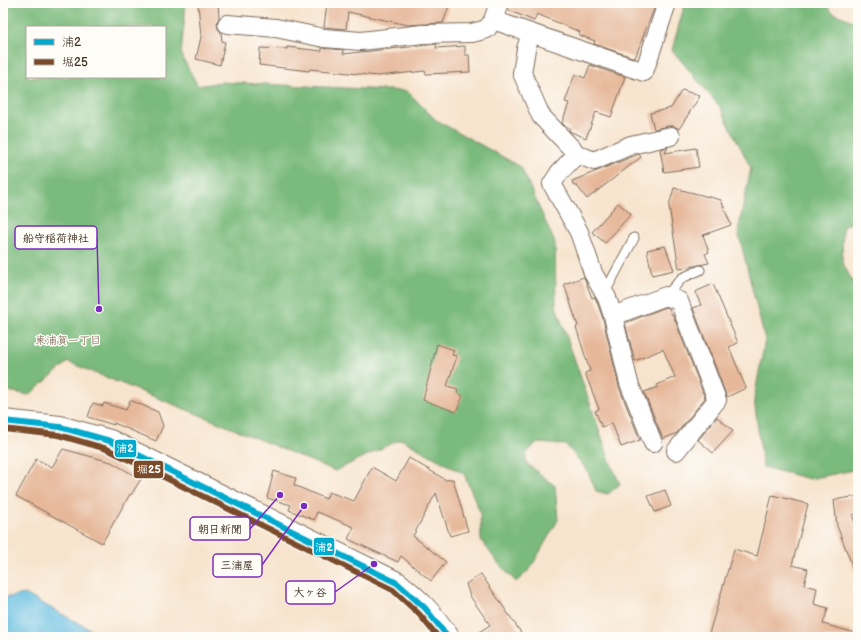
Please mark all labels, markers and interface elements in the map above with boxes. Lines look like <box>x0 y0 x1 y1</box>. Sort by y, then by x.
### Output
legend <box>26 26 166 78</box>
text: 浦2 <box>62 35 81 50</box>
text: 堀25 <box>62 55 88 70</box>
callout: 船守稲荷神社 <box>15 226 97 249</box>
text: 船守稲荷神社 <box>23 232 89 245</box>
district label: 東浦賀一丁目 <box>35 334 101 347</box>
line badge: 浦2 <box>114 439 137 458</box>
text: 浦2 <box>116 442 134 455</box>
line badge: 堀25 <box>133 460 164 479</box>
text: 堀25 <box>137 463 162 476</box>
callout: 朝日新聞 <box>190 517 250 540</box>
text: 朝日新聞 <box>198 523 242 536</box>
line badge: 浦2 <box>313 537 335 556</box>
text: 浦2 <box>315 541 333 554</box>
callout: 三浦屋 <box>213 554 262 577</box>
text: 三浦屋 <box>221 559 254 572</box>
callout: 大ヶ谷 <box>286 581 335 604</box>
text: 大ヶ谷 <box>294 586 327 599</box>

